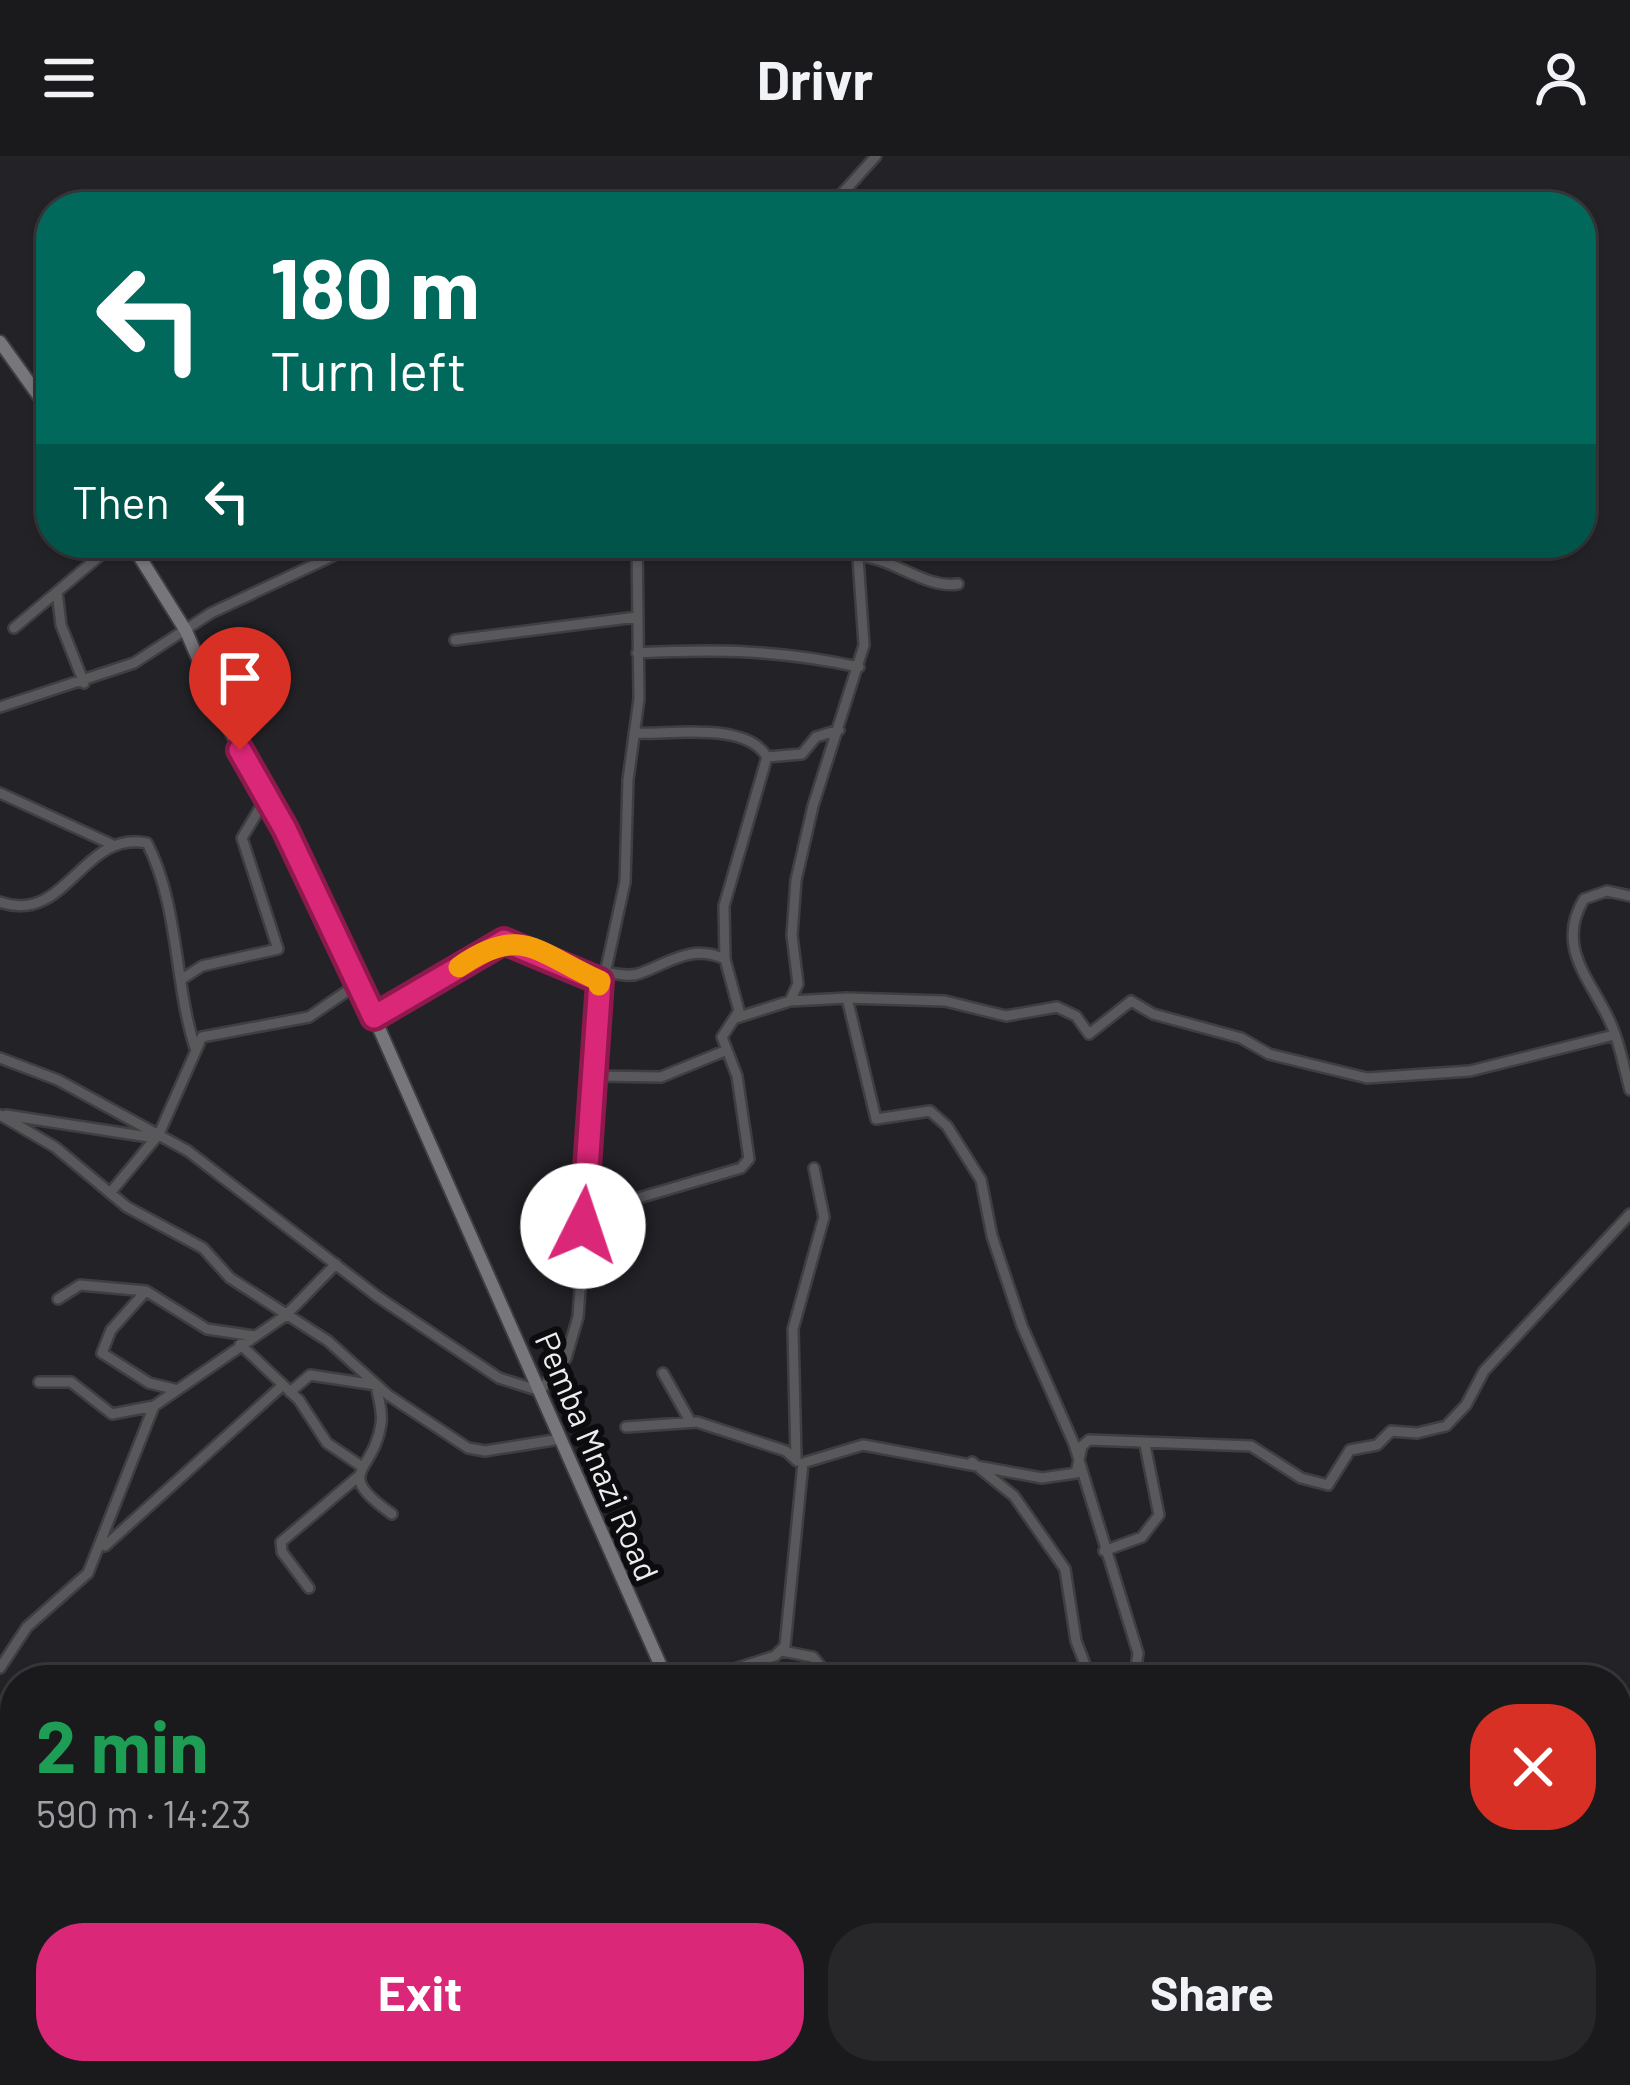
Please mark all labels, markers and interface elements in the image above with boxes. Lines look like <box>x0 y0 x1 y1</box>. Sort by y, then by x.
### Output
icon: menu <box>36 45 102 111</box>
icon: person <box>1528 45 1594 111</box>
text: Drivr <box>757 46 873 111</box>
text: 180 m <box>270 235 480 336</box>
icon: left <box>72 240 228 396</box>
text: Turn left <box>270 337 467 402</box>
icon: left <box>194 468 260 534</box>
text: Then <box>72 474 170 528</box>
pin <box>189 627 291 750</box>
icon: arrive <box>207 645 273 711</box>
position arrow <box>520 1163 646 1289</box>
street label: Pemba Mnazi Road <box>528 1326 668 1586</box>
text: 2 min <box>36 1701 209 1787</box>
button: close <box>1470 1704 1596 1830</box>
text: 590 m · 14:23 <box>36 1789 251 1836</box>
button: Exit <box>36 1923 804 2061</box>
button: Share <box>828 1923 1596 2061</box>

